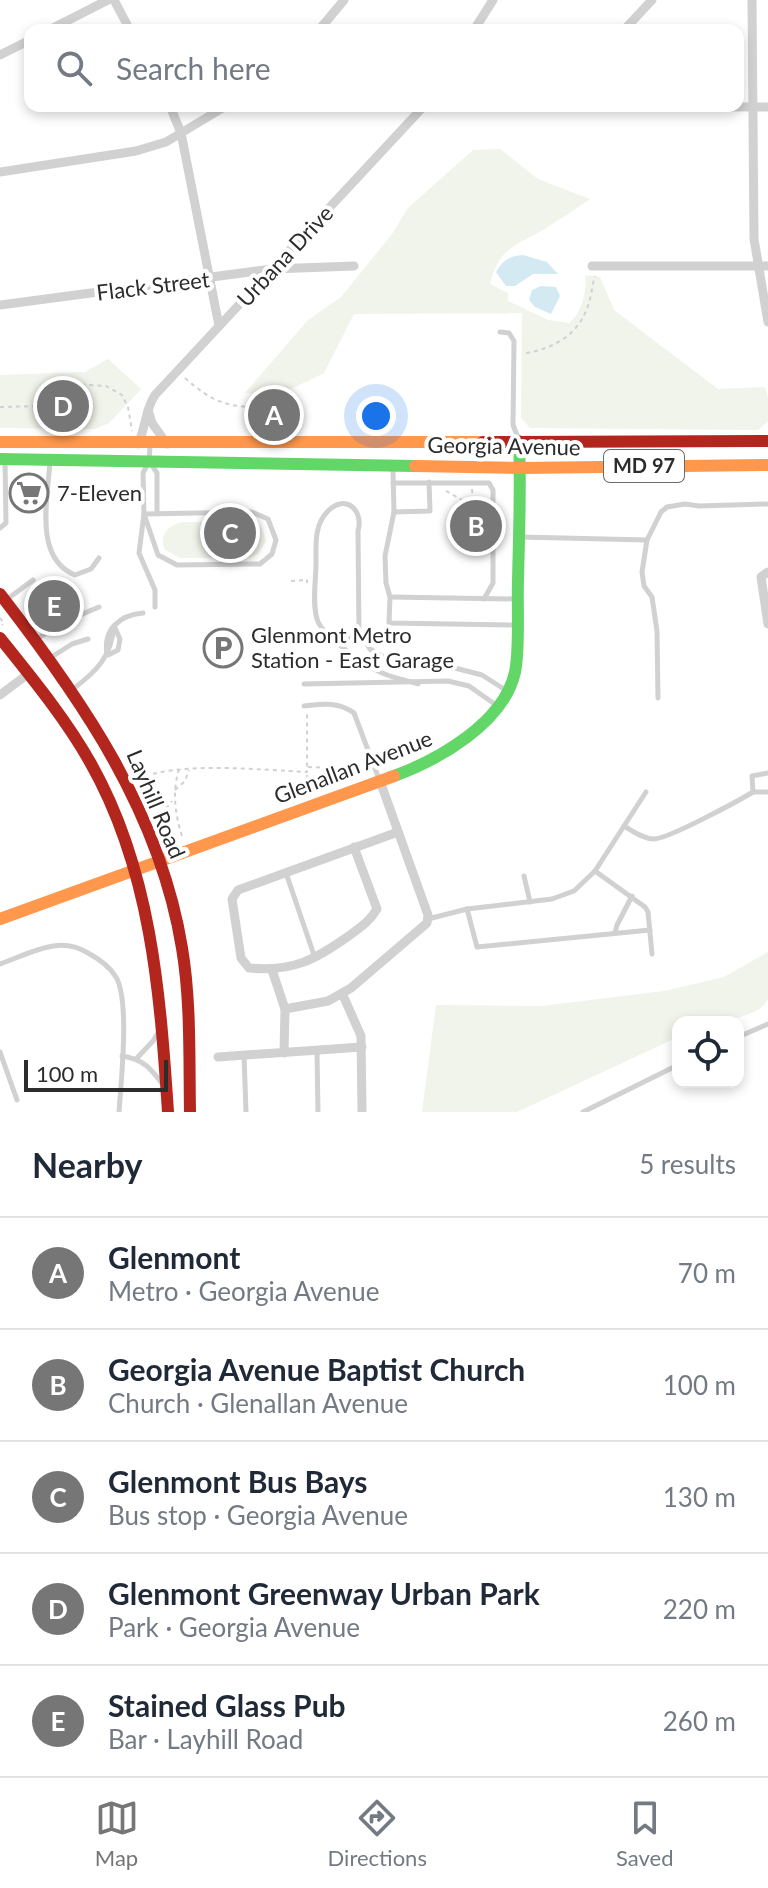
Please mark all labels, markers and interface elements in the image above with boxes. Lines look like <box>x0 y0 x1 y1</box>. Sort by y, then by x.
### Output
search box <box>24 24 744 112</box>
icon: search <box>52 46 96 90</box>
text: Search here <box>116 50 271 86</box>
street label: Urbana Drive <box>231 199 338 312</box>
street label: Flack Street <box>95 265 211 306</box>
pin: D <box>37 376 89 436</box>
pin: A <box>248 385 300 445</box>
your location <box>356 396 396 436</box>
street label: Georgia Avenue <box>427 431 581 460</box>
road number: MD 97 <box>604 450 684 482</box>
supermarket icon: 7-Eleven <box>8 472 50 514</box>
place label: 7-Eleven <box>57 479 142 506</box>
pin: B <box>450 496 502 556</box>
pin: C <box>204 503 256 563</box>
pin: E <box>28 576 80 636</box>
place label: Glenmont Metro Station - East Garage <box>251 621 454 673</box>
parking icon: Glenmont Metro Station - East Garage <box>202 627 244 669</box>
street label: Glenallan Avenue <box>270 724 436 809</box>
street label: Layhill Road <box>121 745 191 862</box>
map controls <box>672 1016 744 1088</box>
button: locate <box>672 1016 744 1088</box>
scale bar <box>24 1056 168 1092</box>
text: 100 m <box>36 1060 98 1087</box>
text: Nearby <box>32 1144 143 1185</box>
text: 5 results <box>639 1148 736 1180</box>
text: Glenmont <box>108 1239 240 1275</box>
text: A <box>49 1257 67 1289</box>
text: 70 m <box>678 1257 736 1289</box>
text: Metro · Georgia Avenue <box>108 1275 379 1307</box>
text: Georgia Avenue Baptist Church <box>108 1351 525 1387</box>
text: B <box>49 1369 67 1401</box>
text: 100 m <box>663 1369 736 1401</box>
text: Church · Glenallan Avenue <box>108 1387 408 1419</box>
text: Glenmont Bus Bays <box>108 1463 368 1499</box>
text: C <box>49 1481 67 1513</box>
text: 130 m <box>663 1481 736 1513</box>
text: Bus stop · Georgia Avenue <box>108 1499 408 1531</box>
text: Glenmont Greenway Urban Park <box>108 1575 540 1611</box>
text: D <box>48 1593 68 1625</box>
text: 220 m <box>663 1593 736 1625</box>
text: Park · Georgia Avenue <box>108 1611 360 1643</box>
text: Stained Glass Pub <box>108 1687 346 1723</box>
text: E <box>51 1705 65 1737</box>
text: 260 m <box>663 1705 736 1737</box>
text: Bar · Layhill Road <box>108 1723 303 1755</box>
tab: Map <box>95 1796 139 1871</box>
tab: Directions <box>328 1796 427 1871</box>
tab: Saved <box>616 1796 673 1871</box>

